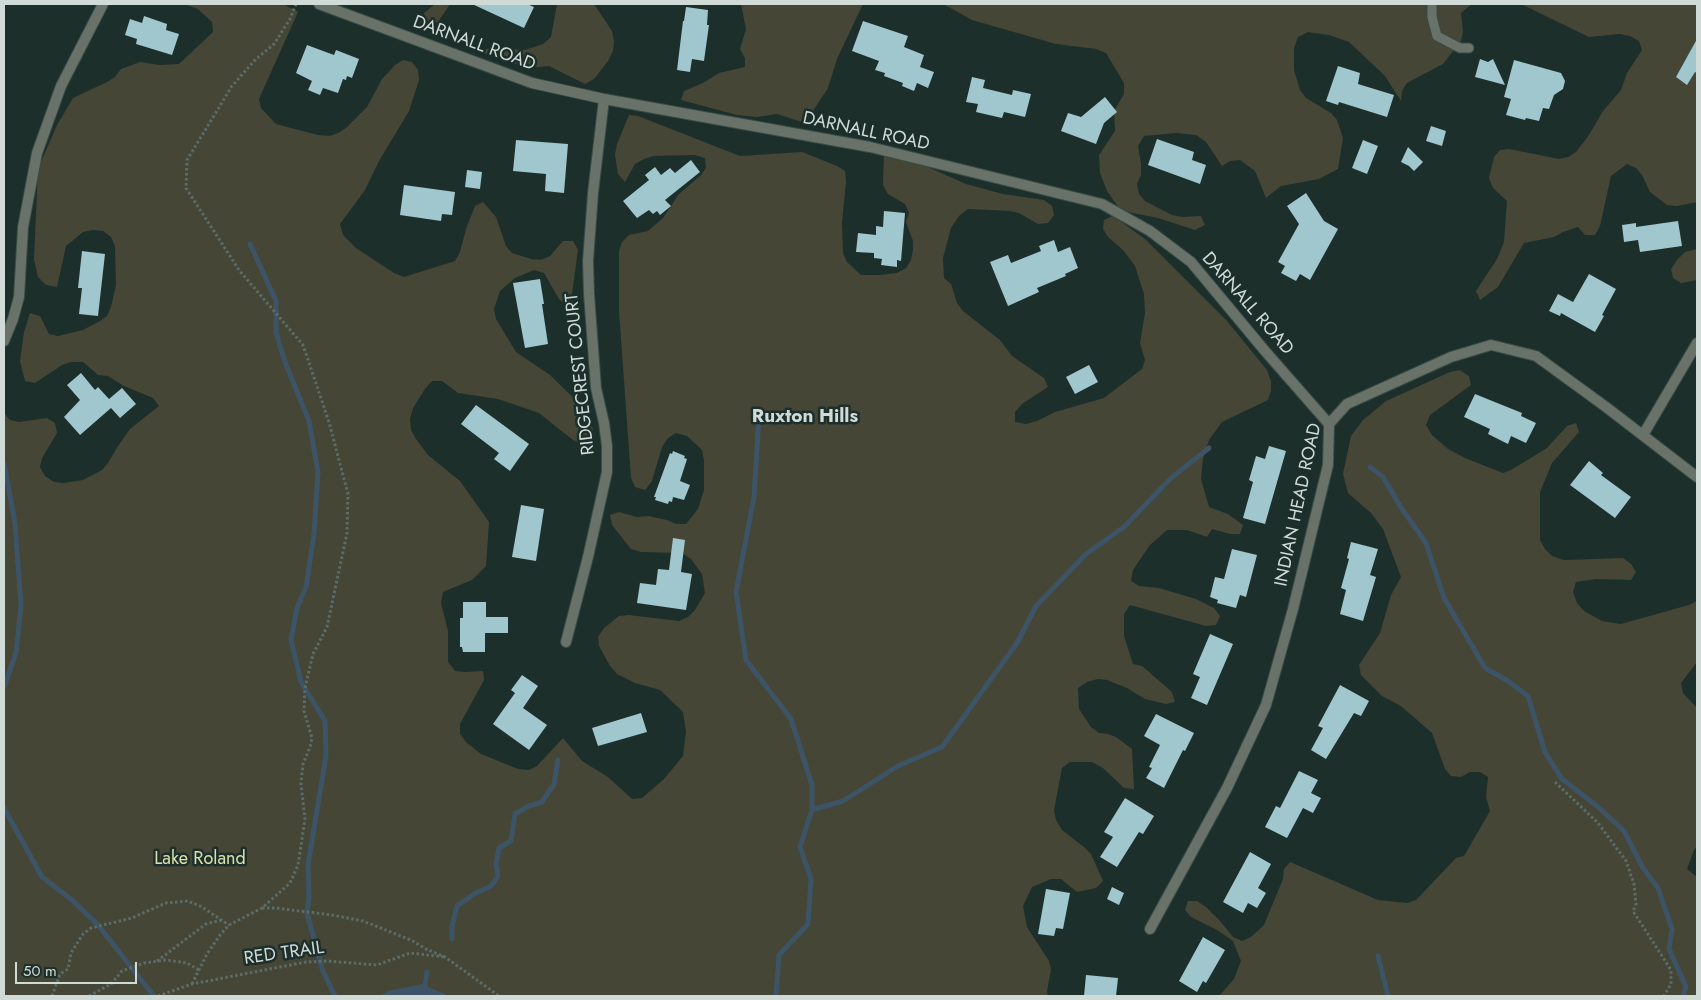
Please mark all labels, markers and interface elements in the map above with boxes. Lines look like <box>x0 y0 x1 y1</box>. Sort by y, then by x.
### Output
street label: DARNALL ROAD <box>410 12 538 76</box>
street label: DARNALL ROAD <box>801 108 931 156</box>
street label: DARNALL ROAD <box>1197 248 1297 360</box>
street label: RIDGECREST COURT <box>562 292 600 456</box>
district label: Ruxton Hills <box>752 406 858 428</box>
street label: INDIAN HEAD ROAD <box>1271 421 1327 589</box>
park label: Lake Roland <box>154 849 246 871</box>
street label: RED TRAIL <box>243 938 325 970</box>
scale bar <box>18 952 140 984</box>
text: 50 m <box>23 960 57 982</box>

